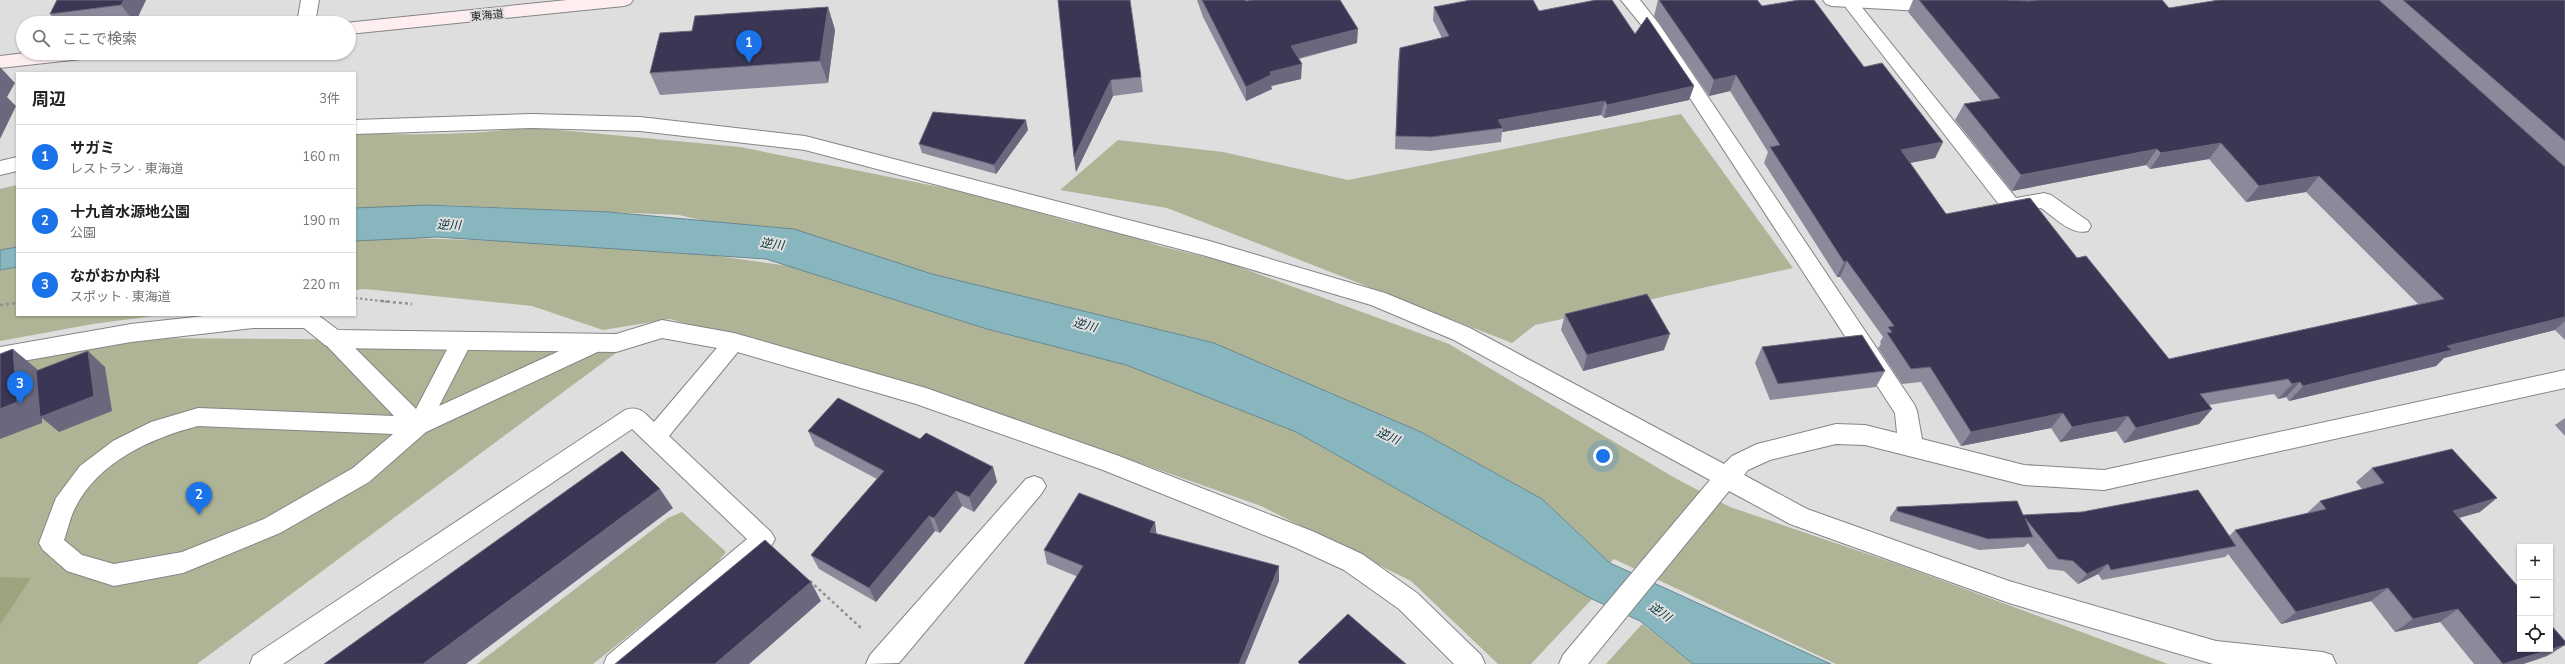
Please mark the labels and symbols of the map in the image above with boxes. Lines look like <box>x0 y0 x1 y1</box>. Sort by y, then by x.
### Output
street label: 東海道 <box>470 6 504 25</box>
pin: 1 <box>736 30 762 63</box>
water label: 逆川 <box>437 217 463 233</box>
water label: 逆川 <box>759 235 787 254</box>
water label: 逆川 <box>1071 314 1101 336</box>
pin: 3 <box>7 371 33 404</box>
water label: 逆川 <box>1374 424 1404 449</box>
your location <box>1593 446 1613 466</box>
pin: 2 <box>186 482 212 515</box>
water label: 逆川 <box>1646 599 1676 626</box>

